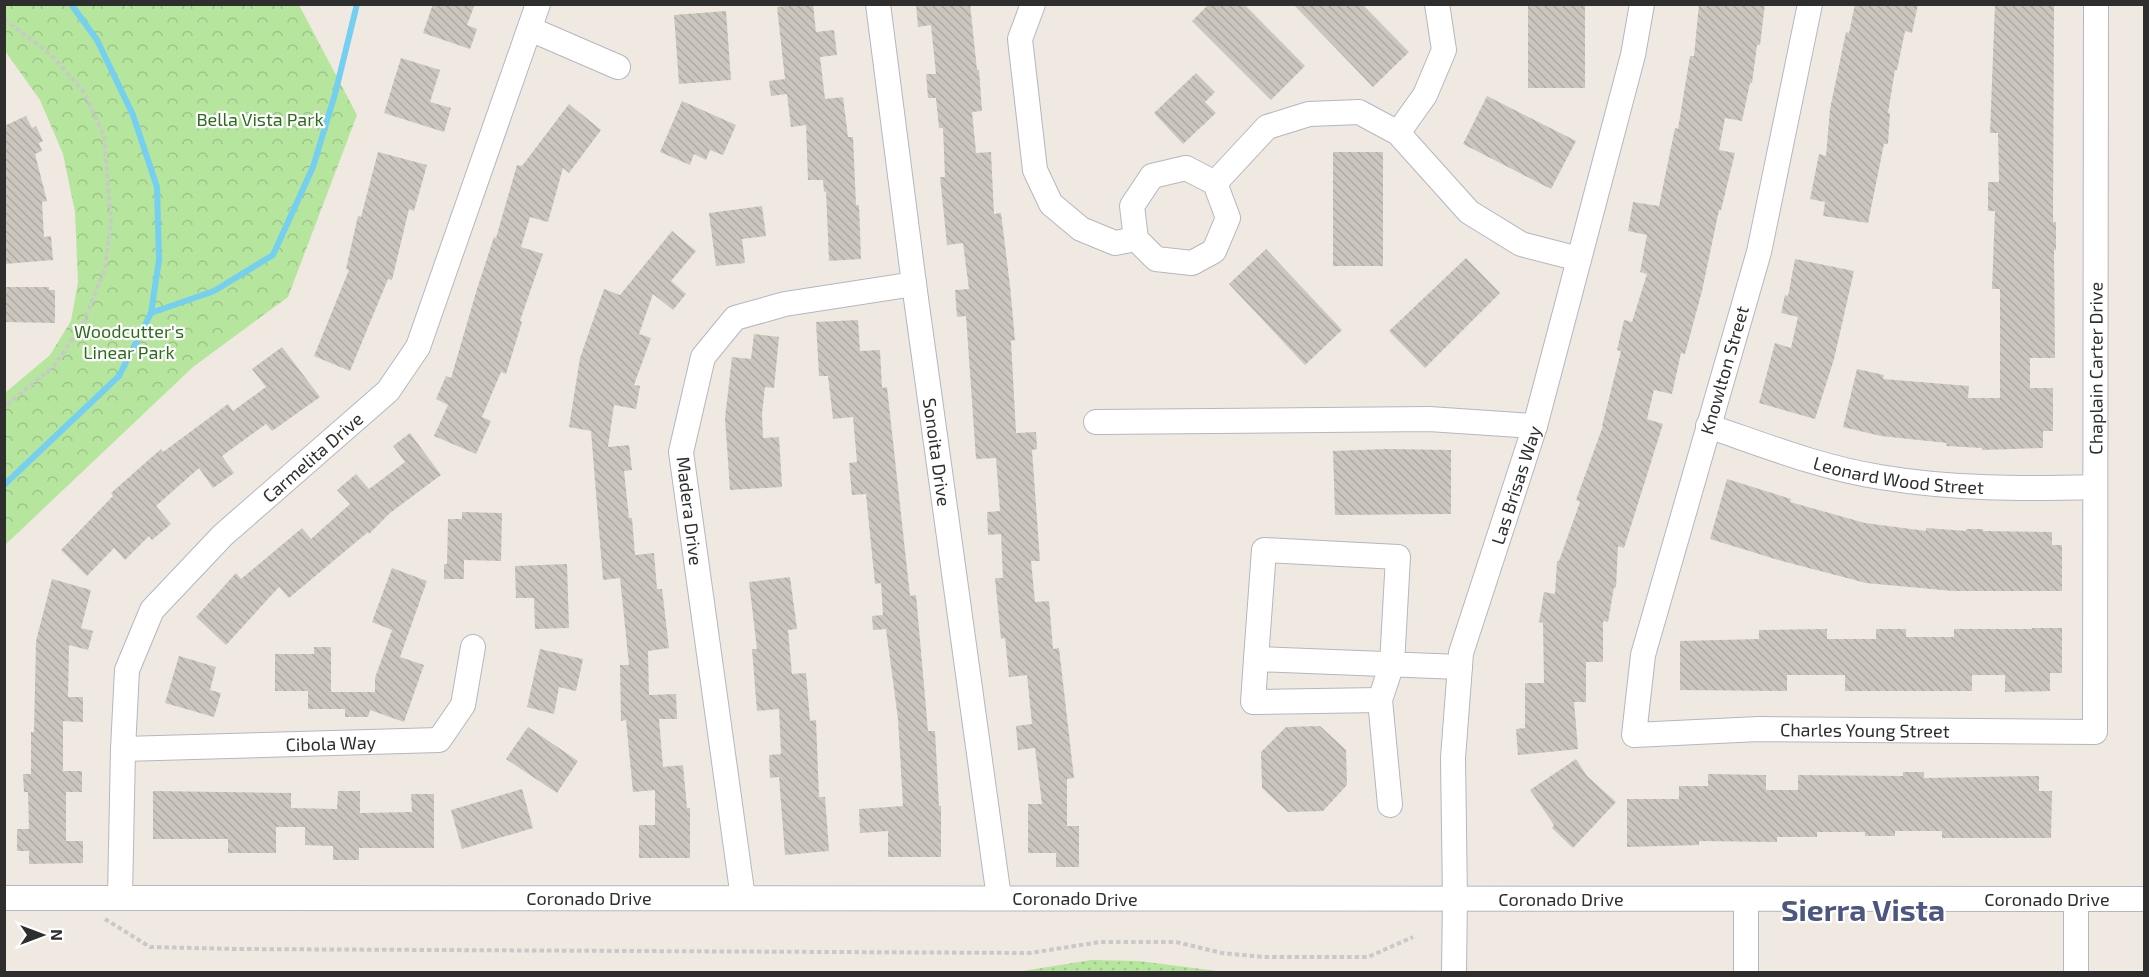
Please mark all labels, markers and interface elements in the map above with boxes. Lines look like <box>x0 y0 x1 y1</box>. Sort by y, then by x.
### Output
park label: Bella Vista Park <box>196 108 324 130</box>
street label: Chaplain Carter Drive <box>2084 282 2107 455</box>
street label: Knowlton Street <box>1695 303 1753 437</box>
park label: Woodcutter's Linear Park <box>74 320 184 363</box>
street label: Sonoita Drive <box>919 397 956 508</box>
street label: Carmelita Drive <box>258 407 367 507</box>
street label: Las Brisas Way <box>1486 422 1545 547</box>
street label: Leonard Wood Street <box>1811 451 1984 498</box>
street label: Madera Drive <box>672 455 708 567</box>
street label: Charles Young Street <box>1780 718 1950 742</box>
street label: Cibola Way <box>285 731 377 755</box>
street label: Coronado Drive <box>526 887 652 909</box>
street label: Coronado Drive <box>1012 887 1138 910</box>
street label: Coronado Drive <box>1498 888 1624 910</box>
street label: Coronado Drive <box>1984 888 2110 910</box>
district label: Sierra Vista <box>1781 891 1945 927</box>
north arrow <box>12 905 72 965</box>
text: N <box>48 929 67 941</box>

